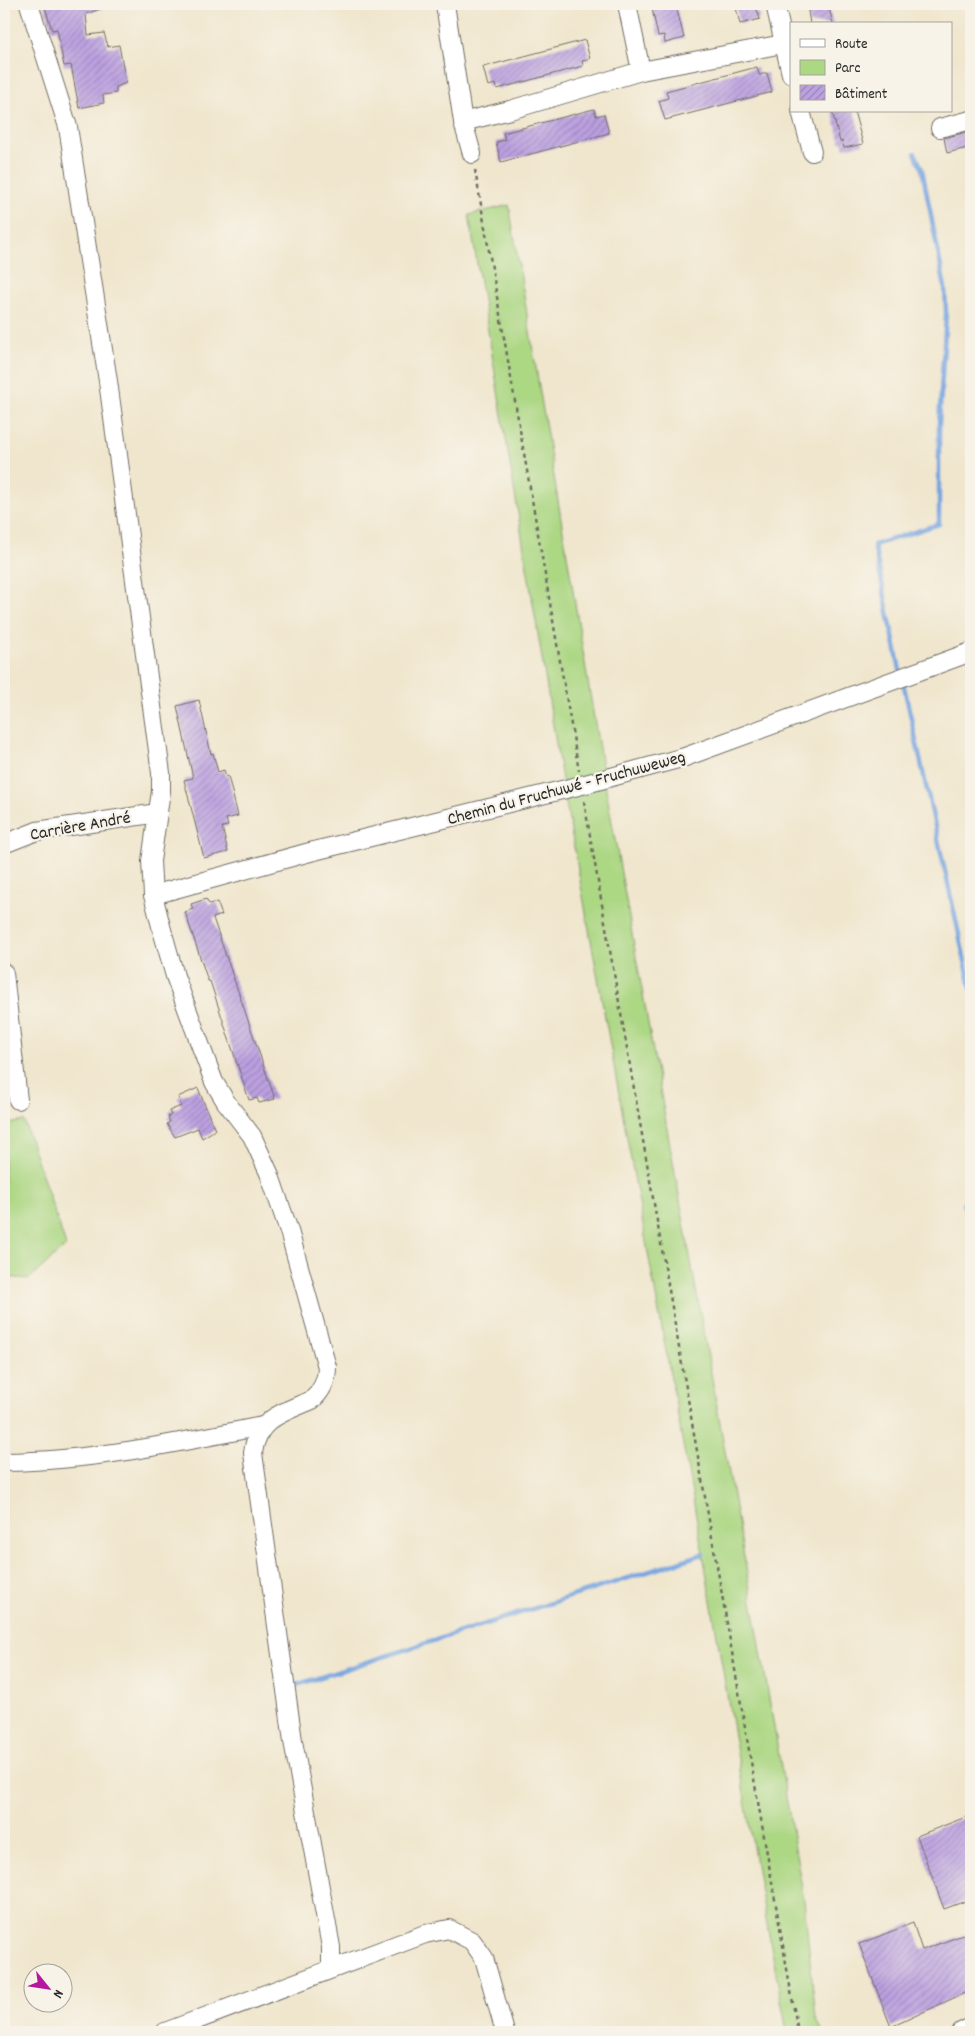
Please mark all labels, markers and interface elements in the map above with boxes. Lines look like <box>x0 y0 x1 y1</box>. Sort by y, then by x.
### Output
legend <box>790 22 952 112</box>
text: Route <box>835 34 868 56</box>
text: Parc <box>835 58 860 80</box>
text: Bâtiment <box>835 84 888 106</box>
street label: Chemin du Fruchuwé - Fruchuweweg <box>445 746 689 833</box>
street label: Carrière André <box>28 806 133 849</box>
north arrow <box>22 1964 72 2014</box>
text: N <box>47 1986 68 2002</box>

